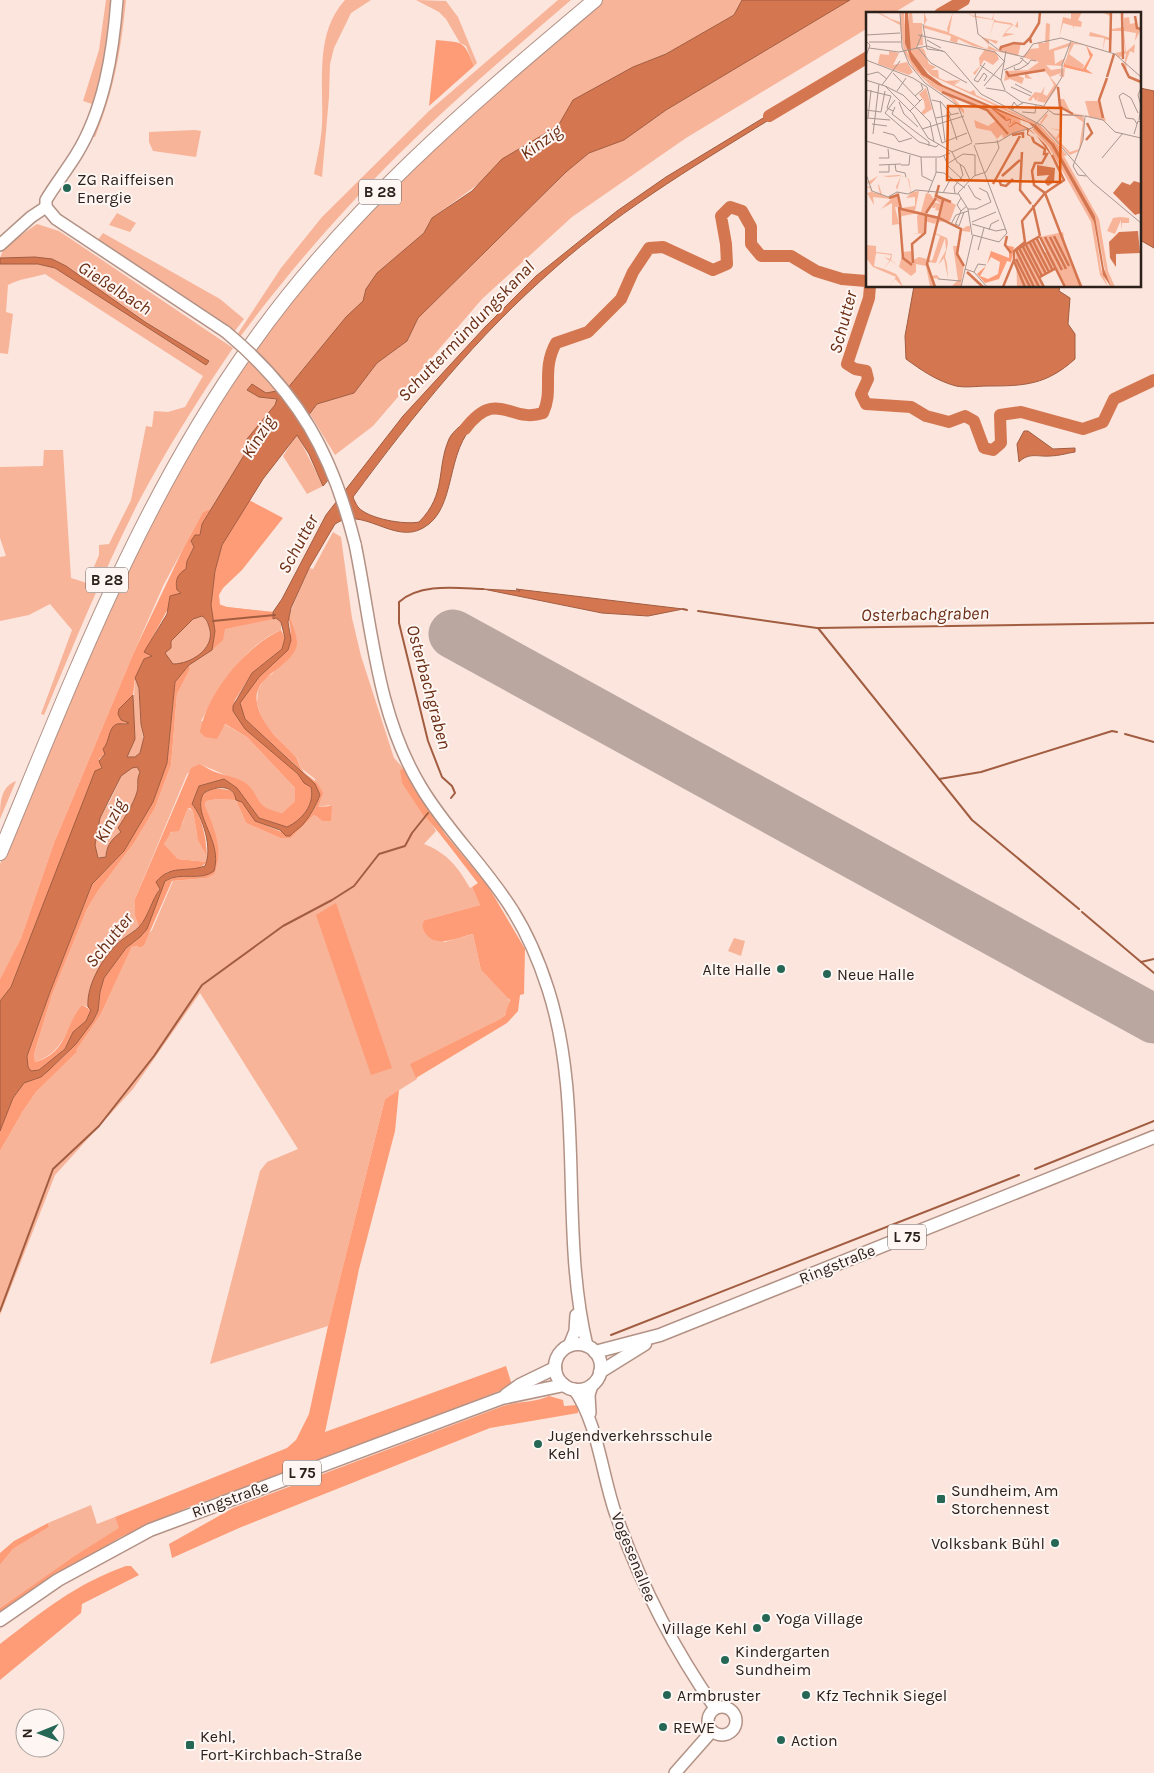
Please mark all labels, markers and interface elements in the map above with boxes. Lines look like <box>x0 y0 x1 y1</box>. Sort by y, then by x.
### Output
inset map <box>866 12 1142 288</box>
water label: Kinzig <box>516 119 567 164</box>
place label: ZG Raiffeisen Energie <box>77 170 174 207</box>
road number: B 28 <box>359 180 401 204</box>
marker: ZG Raiffeisen Energie <box>61 182 73 194</box>
water label: Gießelbach <box>74 256 156 320</box>
water label: Schuttermündungskanal <box>393 256 539 406</box>
water label: Schutter <box>824 287 862 356</box>
water label: Kinzig <box>236 411 280 462</box>
water label: Schutter <box>273 510 324 577</box>
road number: B 28 <box>86 568 128 592</box>
water label: Osterbachgraben <box>861 602 989 626</box>
water label: Osterbachgraben <box>402 622 456 752</box>
water label: Kinzig <box>89 795 131 847</box>
water label: Schutter <box>80 907 138 972</box>
place label: Alte Halle <box>703 960 771 979</box>
marker: Alte Halle <box>775 963 787 975</box>
place label: Neue Halle <box>837 965 915 984</box>
marker: Neue Halle <box>821 968 833 980</box>
road number: L 75 <box>888 1224 926 1250</box>
street label: Ringstraße <box>796 1240 878 1288</box>
place label: Jugendverkehrsschule Kehl <box>548 1426 712 1463</box>
marker: Jugendverkehrsschule Kehl <box>532 1438 544 1450</box>
road number: L 75 <box>283 1460 321 1486</box>
street label: Ringstraße <box>189 1476 271 1522</box>
place label: Sundheim, Am Storchennest <box>951 1481 1058 1518</box>
marker: Sundheim, Am Storchennest <box>935 1493 947 1505</box>
street label: Vogesenallee <box>607 1509 661 1605</box>
place label: Volksbank Bühl <box>931 1534 1045 1553</box>
marker: Volksbank Bühl <box>1049 1537 1061 1549</box>
place label: Yoga Village <box>776 1609 863 1628</box>
marker: Yoga Village <box>760 1612 772 1624</box>
place label: Village Kehl <box>662 1619 747 1638</box>
marker: Village Kehl <box>751 1622 763 1634</box>
place label: Kindergarten Sundheim <box>735 1642 830 1679</box>
marker: Kindergarten Sundheim <box>719 1654 731 1666</box>
place label: Armbruster <box>677 1686 761 1705</box>
place label: Kfz Technik Siegel <box>816 1686 947 1705</box>
marker: Armbruster <box>661 1689 673 1701</box>
marker: Kfz Technik Siegel <box>800 1689 812 1701</box>
north arrow <box>15 1708 65 1758</box>
place label: REWE <box>673 1718 715 1737</box>
marker: REWE <box>657 1721 669 1733</box>
place label: Kehl, Fort-Kirchbach-Straße <box>200 1727 362 1764</box>
text: N <box>19 1728 36 1738</box>
place label: Action <box>791 1731 838 1750</box>
marker: Action <box>775 1734 787 1746</box>
marker: Kehl, Fort-Kirchbach-Straße <box>184 1739 196 1751</box>

